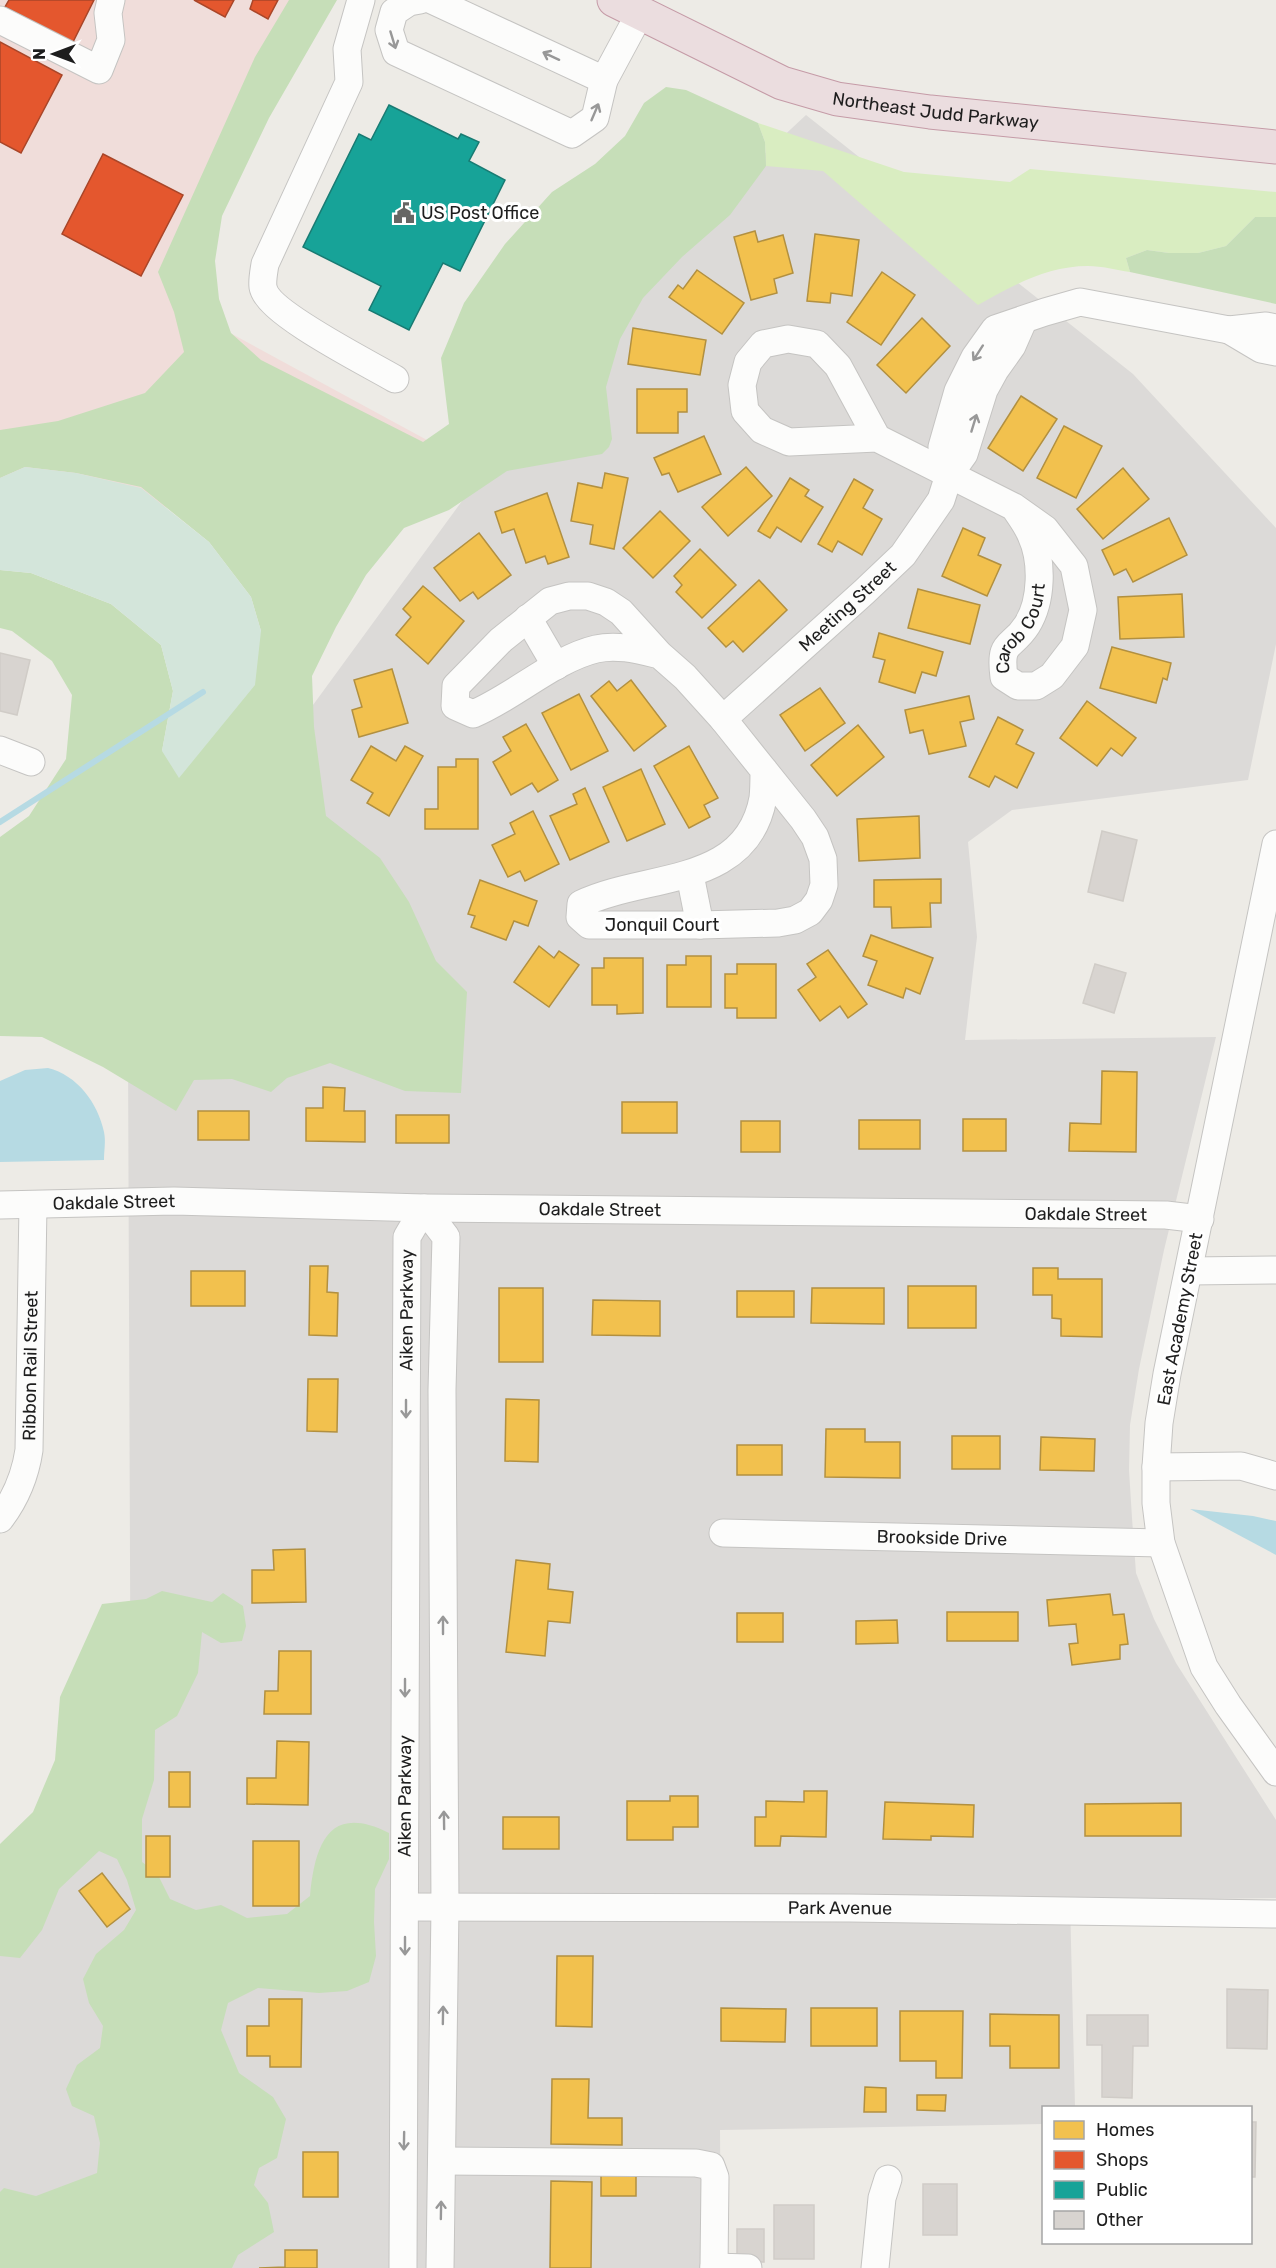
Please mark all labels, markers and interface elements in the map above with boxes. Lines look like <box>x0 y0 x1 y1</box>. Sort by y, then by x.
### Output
north arrow <box>24 24 84 84</box>
one-way arrow <box>388 30 399 49</box>
text: N <box>30 48 49 60</box>
one-way arrow <box>542 49 560 61</box>
street label: Northeast Judd Parkway <box>831 87 1040 134</box>
one-way arrow <box>590 103 601 121</box>
public building icon: US Post Office <box>392 201 416 225</box>
place label: US Post Office <box>421 202 539 224</box>
one-way arrow <box>972 344 984 361</box>
one-way arrow <box>969 414 980 433</box>
street label: Meeting Street <box>794 556 901 656</box>
street label: Carob Court <box>992 582 1050 674</box>
street label: Jonquil Court <box>605 914 719 936</box>
street label: Oakdale Street <box>52 1190 176 1215</box>
street label: Oakdale Street <box>538 1198 661 1221</box>
street label: Oakdale Street <box>1024 1203 1147 1226</box>
street label: East Academy Street <box>1152 1231 1208 1407</box>
street label: Aiken Parkway <box>395 1249 418 1371</box>
street label: Ribbon Rail Street <box>18 1290 43 1441</box>
one-way arrow <box>401 1399 412 1419</box>
street label: Brookside Drive <box>876 1526 1007 1550</box>
one-way arrow <box>437 1615 449 1635</box>
one-way arrow <box>399 1678 411 1698</box>
street label: Aiken Parkway <box>394 1735 416 1857</box>
one-way arrow <box>438 1810 449 1830</box>
street label: Park Avenue <box>788 1897 892 1920</box>
one-way arrow <box>399 1936 411 1956</box>
one-way arrow <box>438 2005 449 2025</box>
legend <box>1042 2106 1252 2244</box>
text: Homes <box>1096 2119 1154 2141</box>
one-way arrow <box>399 2131 410 2151</box>
text: Shops <box>1096 2149 1148 2171</box>
text: Public <box>1096 2179 1148 2201</box>
one-way arrow <box>436 2200 447 2220</box>
text: Other <box>1096 2209 1143 2231</box>

